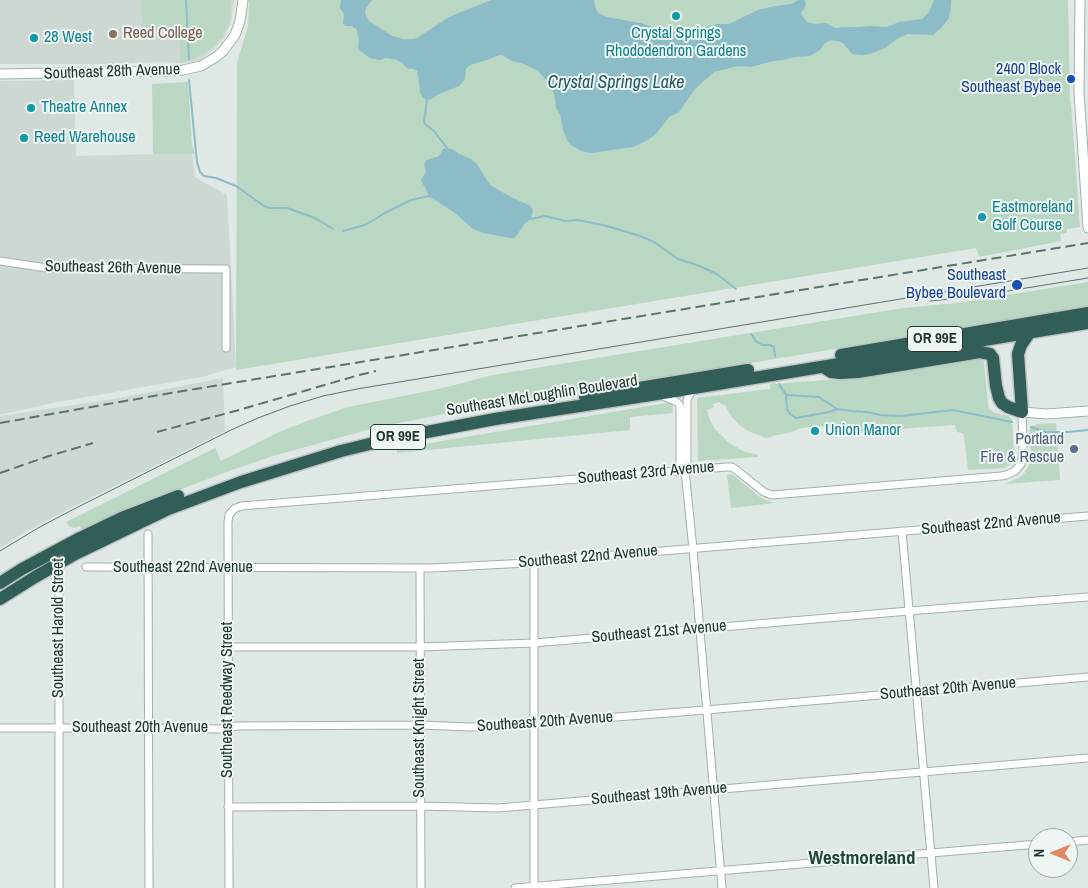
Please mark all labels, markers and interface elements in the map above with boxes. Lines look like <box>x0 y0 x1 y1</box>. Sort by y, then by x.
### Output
marker: Crystal Springs Rhododendron Gardens <box>670 10 682 22</box>
place label: Reed College <box>123 24 202 44</box>
place label: Crystal Springs Rhododendron Gardens <box>606 24 746 62</box>
place label: 28 West <box>44 28 92 48</box>
marker: Reed College <box>107 28 119 40</box>
marker: 28 West <box>28 32 40 44</box>
street label: Southeast 28th Avenue <box>44 60 180 84</box>
place label: 2400 Block Southeast Bybee <box>961 60 1061 98</box>
water label: Crystal Springs Lake <box>548 72 684 94</box>
marker: 2400 Block Southeast Bybee <box>1065 73 1077 85</box>
place label: Theatre Annex <box>41 98 127 118</box>
marker: Theatre Annex <box>25 102 37 114</box>
place label: Reed Warehouse <box>34 128 136 148</box>
marker: Reed Warehouse <box>18 132 30 144</box>
place label: Eastmoreland Golf Course <box>992 198 1073 236</box>
marker: Eastmoreland Golf Course <box>976 211 988 223</box>
street label: Southeast 26th Avenue <box>45 257 181 279</box>
place label: Southeast Bybee Boulevard <box>906 266 1006 304</box>
marker: Southeast Bybee Boulevard <box>1010 278 1024 292</box>
road number: OR 99E <box>908 326 962 352</box>
street label: Southeast McLoughlin Boulevard <box>445 371 639 421</box>
place label: Union Manor <box>825 421 901 441</box>
road number: OR 99E <box>370 424 426 450</box>
marker: Union Manor <box>809 425 821 437</box>
place label: Portland Fire & Rescue <box>980 430 1064 468</box>
marker: Portland Fire & Rescue <box>1068 443 1080 455</box>
street label: Southeast 23rd Avenue <box>577 457 715 489</box>
street label: Southeast 22nd Avenue <box>921 508 1061 540</box>
street label: Southeast 22nd Avenue <box>518 541 658 573</box>
street label: Southeast Harold Street <box>49 558 69 698</box>
street label: Southeast 22nd Avenue <box>113 558 253 578</box>
street label: Southeast 21st Avenue <box>591 617 727 647</box>
street label: Southeast Reedway Street <box>218 622 238 778</box>
street label: Southeast Knight Street <box>410 658 430 798</box>
street label: Southeast 20th Avenue <box>879 674 1017 704</box>
street label: Southeast 20th Avenue <box>476 708 614 736</box>
street label: Southeast 20th Avenue <box>72 718 208 738</box>
street label: Southeast 19th Avenue <box>590 779 728 809</box>
north arrow <box>1028 828 1078 878</box>
district label: Westmoreland <box>808 848 916 870</box>
text: N <box>1030 849 1048 857</box>

